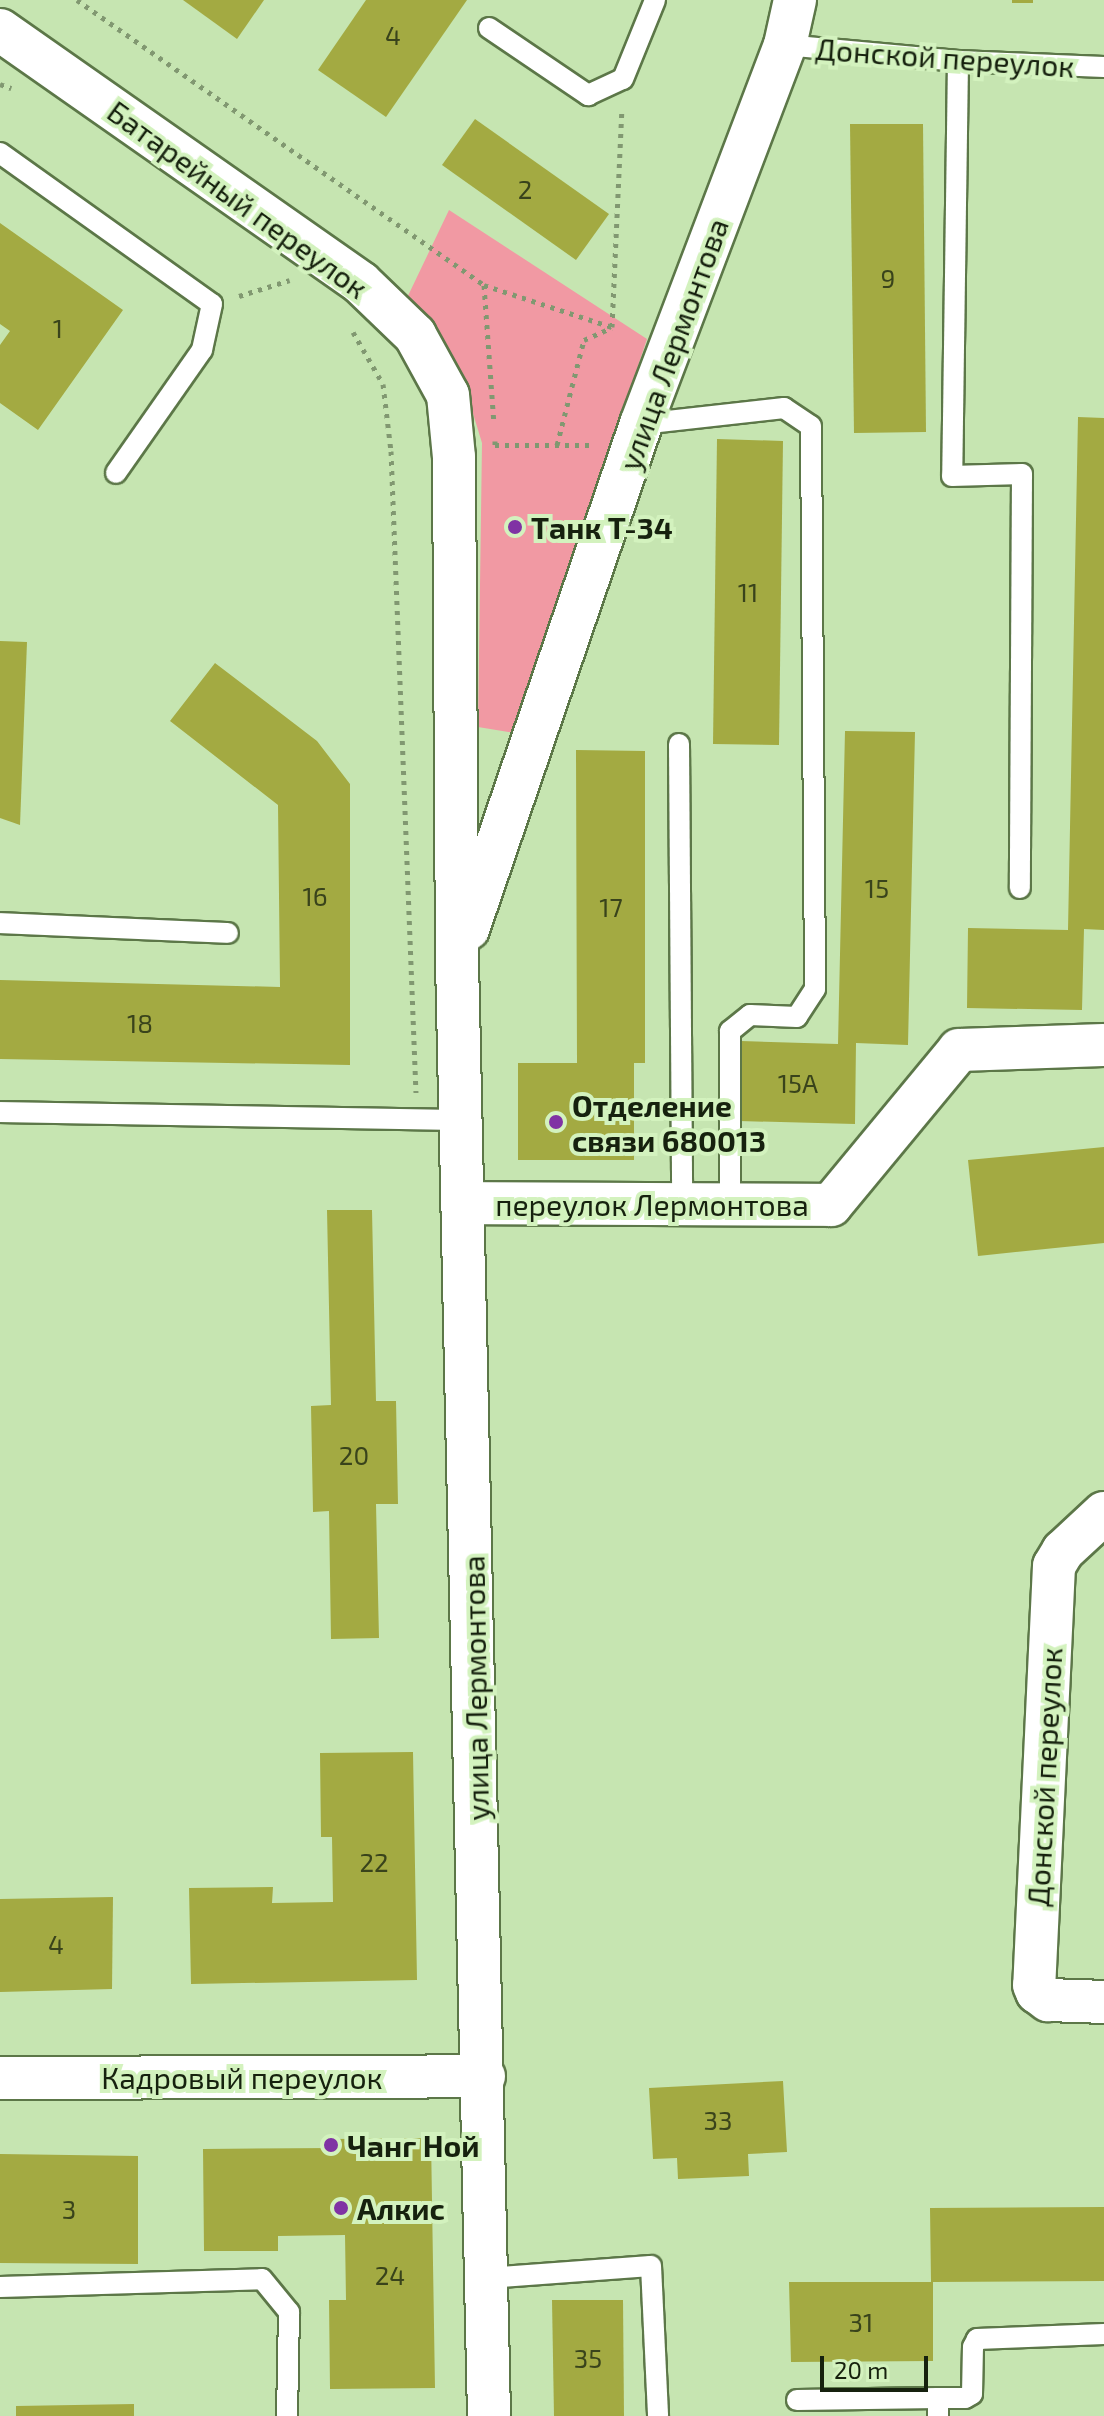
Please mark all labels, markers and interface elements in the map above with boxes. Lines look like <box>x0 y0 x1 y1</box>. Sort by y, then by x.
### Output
house number: 4 <box>385 19 401 51</box>
street label: Донской переулок <box>814 30 1076 84</box>
street label: Батарейный переулок <box>101 93 375 305</box>
house number: 2 <box>518 173 532 205</box>
street label: улица Лермонтова <box>611 213 735 475</box>
house number: 9 <box>881 262 895 294</box>
house number: 1 <box>53 312 63 344</box>
place label: Танк Т-34 <box>531 509 673 545</box>
marker: Танк Т-34 <box>506 518 524 536</box>
house number: 11 <box>738 576 758 608</box>
house number: 15 <box>865 872 889 904</box>
house number: 16 <box>302 880 328 912</box>
house number: 17 <box>599 891 623 923</box>
house number: 18 <box>127 1007 153 1039</box>
house number: 15А <box>778 1067 818 1099</box>
place label: Отделение связи 680013 <box>572 1087 766 1158</box>
marker: Отделение связи 680013 <box>547 1113 565 1131</box>
street label: переулок Лермонтова <box>495 1186 809 1222</box>
house number: 20 <box>339 1439 369 1471</box>
street label: улица Лермонтова <box>455 1555 495 1821</box>
street label: Донской переулок <box>1019 1646 1069 1908</box>
house number: 22 <box>359 1846 389 1878</box>
house number: 4 <box>48 1928 64 1960</box>
street label: Кадровый переулок <box>101 2059 383 2095</box>
house number: 33 <box>704 2104 732 2136</box>
place label: Чанг Ной <box>347 2127 480 2163</box>
marker: Чанг Ной <box>322 2136 340 2154</box>
place label: Алкис <box>357 2190 445 2226</box>
house number: 3 <box>62 2193 76 2225</box>
marker: Алкис <box>332 2199 350 2217</box>
house number: 24 <box>375 2259 405 2291</box>
house number: 31 <box>849 2306 873 2338</box>
scale bar <box>824 2340 932 2390</box>
house number: 35 <box>574 2342 602 2374</box>
text: 20 m <box>834 2355 888 2384</box>

